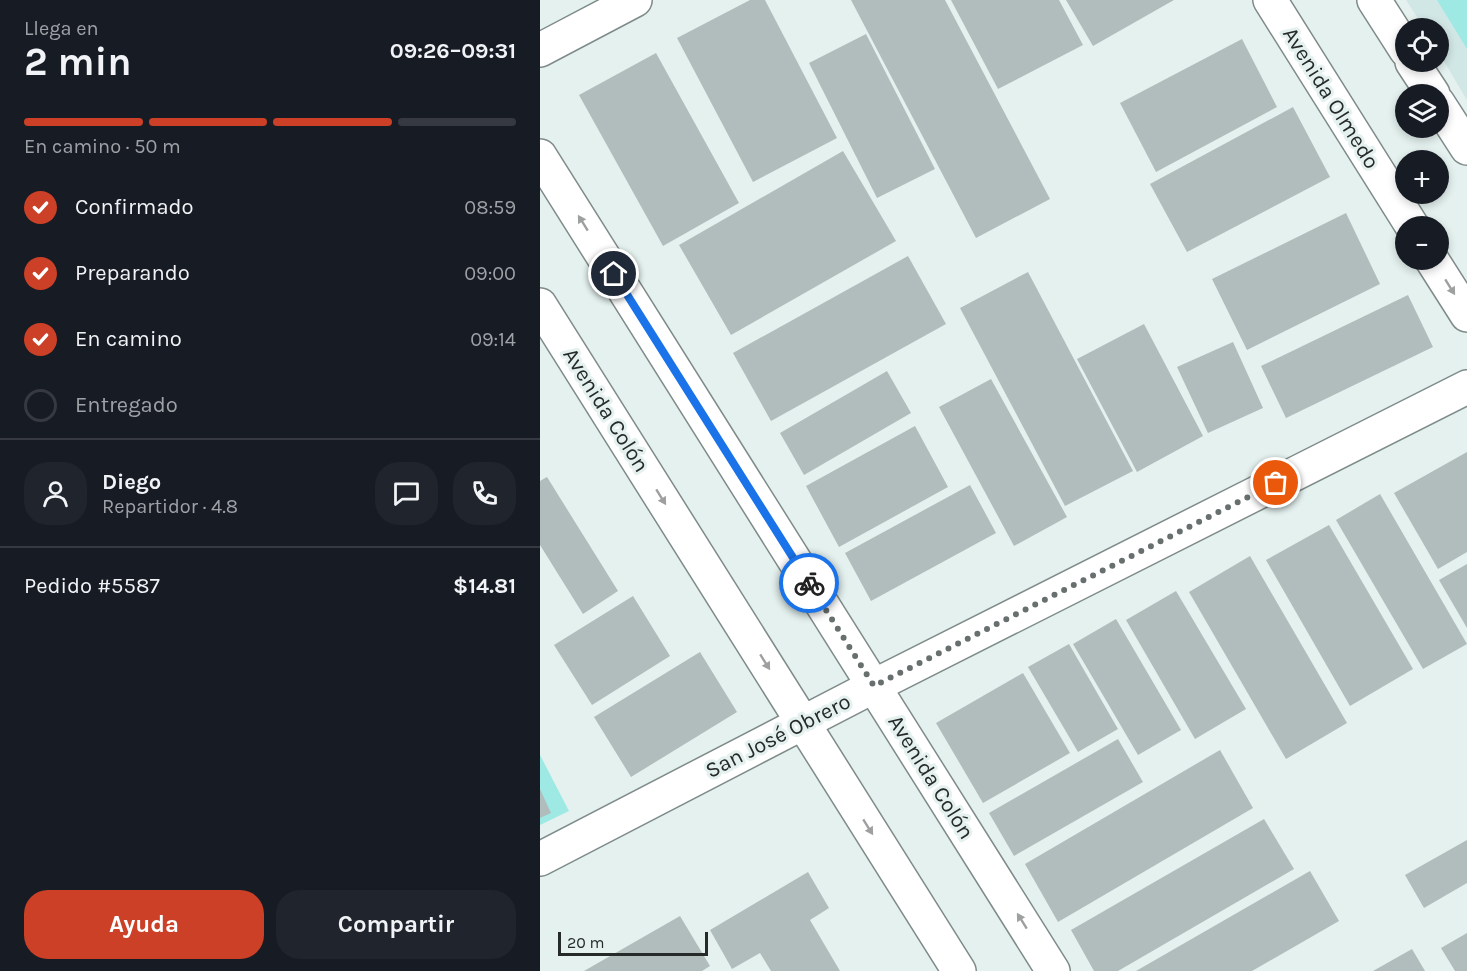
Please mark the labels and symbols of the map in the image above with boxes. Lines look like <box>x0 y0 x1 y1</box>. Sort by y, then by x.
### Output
street label: Avenida Olmedo <box>1277 22 1385 174</box>
one-way arrow <box>577 215 588 231</box>
pin <box>588 248 639 299</box>
one-way arrow <box>1444 279 1455 295</box>
street label: Avenida Colón <box>557 343 655 477</box>
pin <box>1250 457 1301 508</box>
one-way arrow <box>655 489 666 505</box>
courier <box>779 553 839 613</box>
one-way arrow <box>759 654 770 670</box>
street label: San José Obrero <box>701 688 855 784</box>
street label: Avenida Colón <box>882 710 980 844</box>
one-way arrow <box>863 819 874 835</box>
one-way arrow <box>1016 914 1028 930</box>
scale bar <box>558 929 708 956</box>

